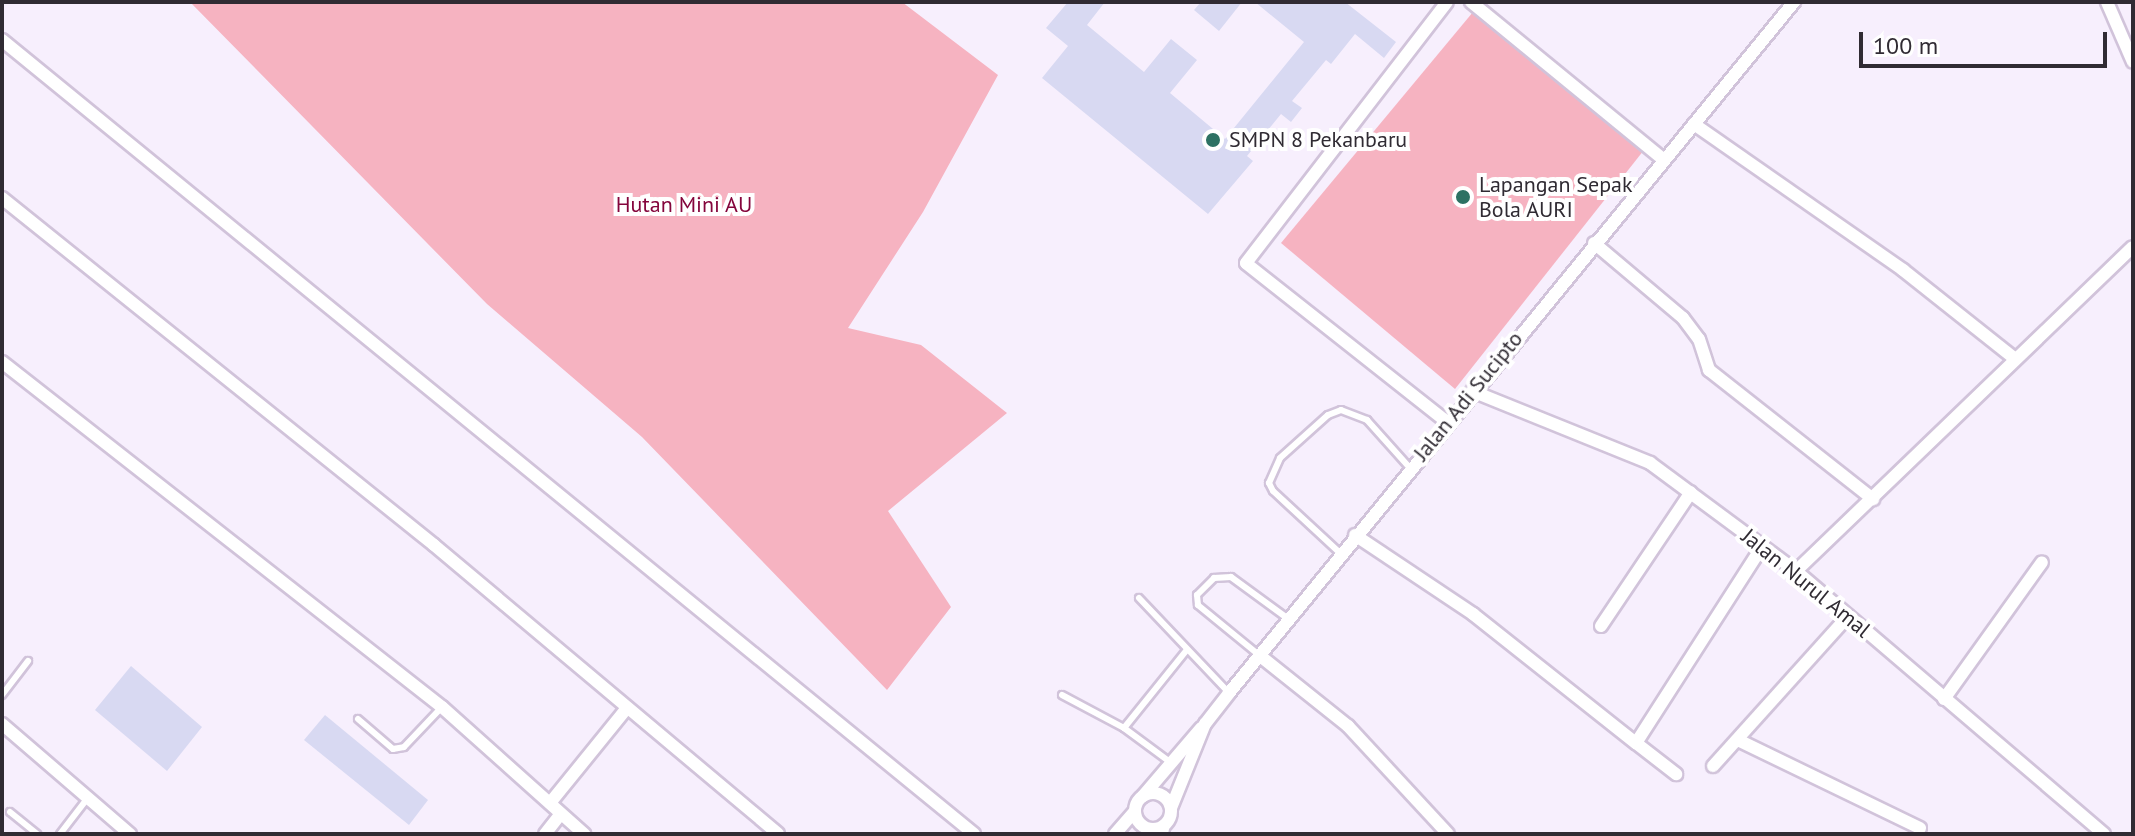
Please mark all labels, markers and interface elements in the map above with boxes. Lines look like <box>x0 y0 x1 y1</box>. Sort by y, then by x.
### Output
scale bar <box>1863 16 2111 66</box>
text: 100 m <box>1873 30 1938 61</box>
place label: SMPN 8 Pekanbaru <box>1229 127 1407 153</box>
marker: SMPN 8 Pekanbaru <box>1204 131 1222 149</box>
place label: Lapangan Sepak Bola AURI <box>1479 171 1633 222</box>
marker: Lapangan Sepak Bola AURI <box>1454 188 1472 206</box>
park label: Hutan Mini AU <box>615 192 753 218</box>
street label: Jalan Adi Sucipto <box>1408 326 1528 466</box>
street label: Jalan Nurul Amal <box>1736 523 1876 643</box>

